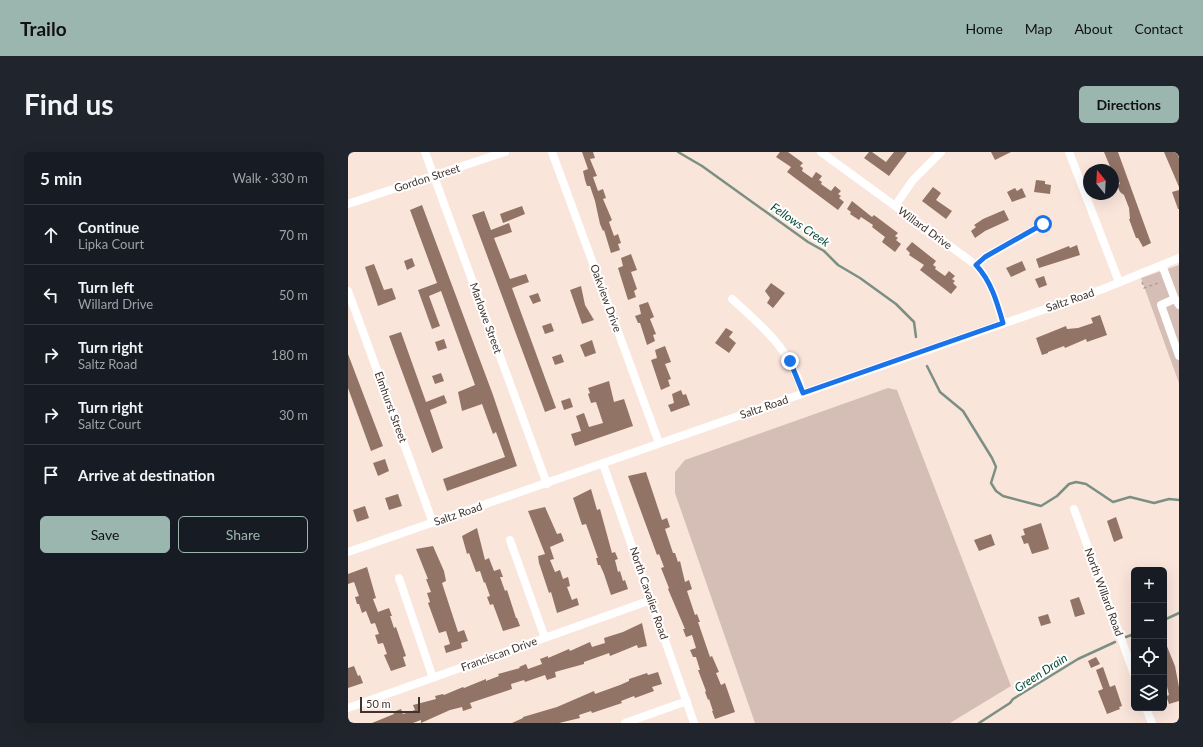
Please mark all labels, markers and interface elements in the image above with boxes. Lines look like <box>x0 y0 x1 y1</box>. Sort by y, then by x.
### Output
text: Trailo <box>20 17 67 40</box>
text: Home <box>965 20 1003 37</box>
text: Map <box>1025 20 1052 37</box>
text: About <box>1074 20 1112 37</box>
text: Contact <box>1134 20 1183 37</box>
button: Directions <box>1079 86 1179 123</box>
text: Find us <box>24 87 114 121</box>
street label: Gordon Street <box>392 161 461 194</box>
north arrow <box>1083 164 1119 200</box>
text: 5 min <box>40 168 82 189</box>
text: Walk · 330 m <box>232 170 308 186</box>
water label: Fellows Creek <box>768 199 833 250</box>
street label: Willard Drive <box>896 204 955 252</box>
route start <box>1034 215 1052 233</box>
text: Continue <box>78 218 139 236</box>
icon: ahead <box>40 224 62 246</box>
text: 70 m <box>279 227 308 243</box>
text: Lipka Court <box>78 236 144 252</box>
street label: Oakview Drive <box>588 262 625 334</box>
text: Turn left <box>78 278 134 296</box>
street label: Marlowe Street <box>468 281 505 355</box>
icon: left <box>40 284 62 306</box>
street label: Saltz Road <box>1044 285 1096 314</box>
text: 50 m <box>279 287 308 303</box>
text: Willard Drive <box>78 296 153 312</box>
text: Turn right <box>78 338 143 356</box>
icon: right <box>40 344 62 366</box>
text: 180 m <box>271 347 308 363</box>
route end <box>781 352 799 370</box>
text: Saltz Road <box>78 356 137 372</box>
street label: Elmhurst Street <box>373 370 410 444</box>
street label: Saltz Road <box>738 392 790 421</box>
text: Turn right <box>78 398 143 416</box>
icon: right <box>40 404 62 426</box>
text: 30 m <box>279 407 308 423</box>
text: Saltz Court <box>78 416 141 432</box>
icon: arrive <box>40 464 62 486</box>
text: Arrive at destination <box>78 466 215 484</box>
street label: Saltz Road <box>432 499 484 528</box>
button: Save <box>40 516 170 553</box>
button: Share <box>178 516 308 553</box>
street label: North Cavalier Road <box>628 545 671 641</box>
street label: North Willard Road <box>1082 546 1126 638</box>
map controls <box>1131 567 1167 711</box>
button: + <box>1131 567 1167 603</box>
button: − <box>1131 603 1167 639</box>
street label: Franciscan Drive <box>459 634 539 673</box>
button: locate <box>1131 639 1167 675</box>
water label: Green Drain <box>1011 650 1070 695</box>
button: layers <box>1131 675 1167 711</box>
scale bar <box>360 695 420 714</box>
text: 50 m <box>366 697 391 710</box>

